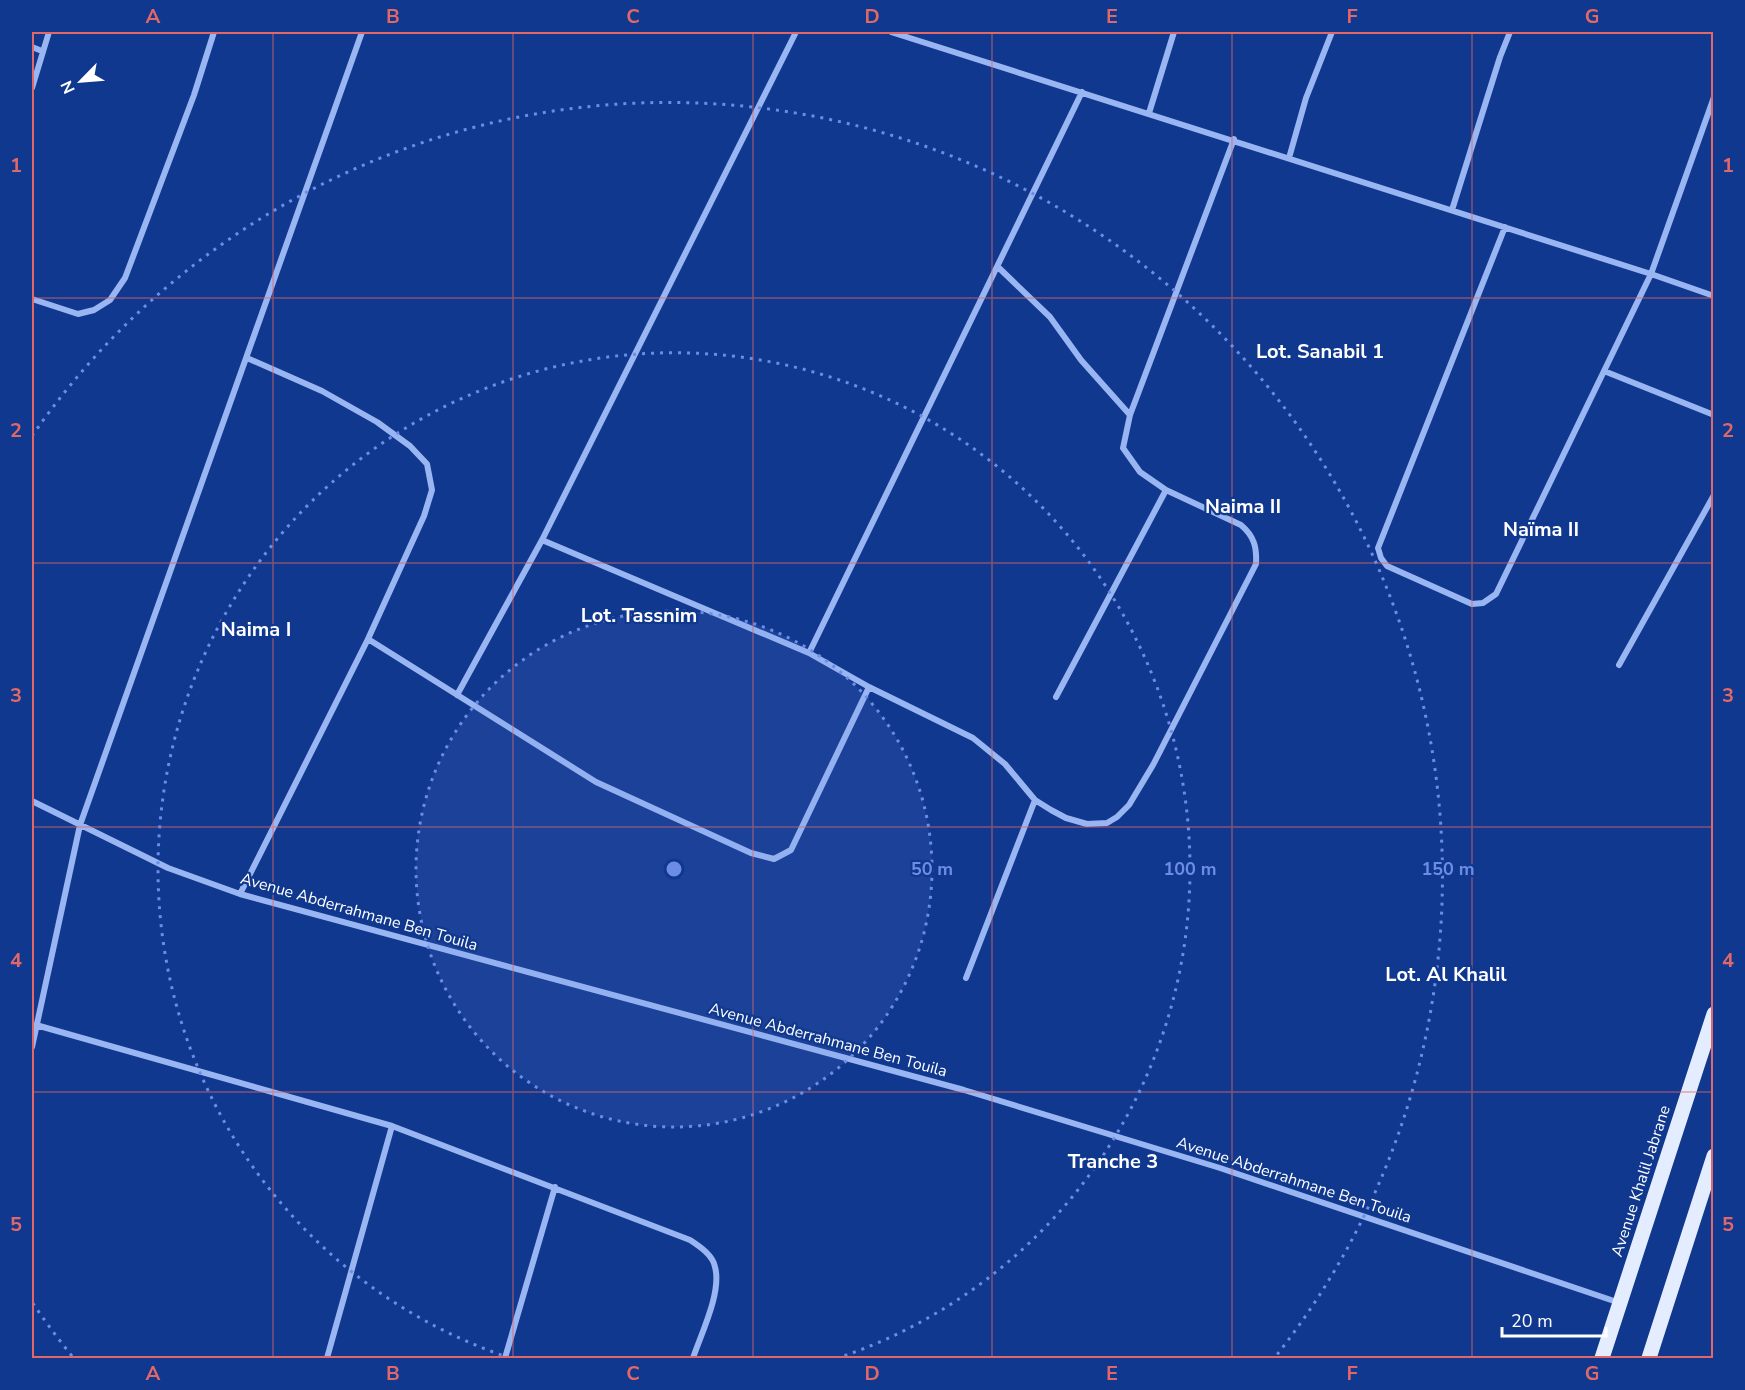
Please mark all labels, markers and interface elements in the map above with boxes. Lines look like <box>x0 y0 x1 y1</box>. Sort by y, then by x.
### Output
text: A <box>146 3 161 30</box>
text: B <box>386 3 400 30</box>
text: C <box>626 3 640 30</box>
text: D <box>864 3 880 30</box>
text: E <box>1106 3 1118 30</box>
text: F <box>1346 3 1358 30</box>
text: G <box>1585 3 1599 30</box>
north arrow <box>51 51 111 111</box>
text: N <box>56 77 81 97</box>
text: 1 <box>10 152 22 179</box>
text: 1 <box>1722 152 1734 179</box>
district label: Lot. Sanabil 1 <box>1256 338 1384 365</box>
text: 2 <box>10 417 22 444</box>
text: 2 <box>1722 417 1734 444</box>
district label: Naima II <box>1205 493 1281 520</box>
district label: Naïma II <box>1503 516 1579 543</box>
district label: Lot. Tassnim <box>581 602 697 629</box>
district label: Naima I <box>221 616 291 643</box>
text: 3 <box>10 682 22 709</box>
text: 3 <box>1722 682 1734 709</box>
text: 50 m <box>911 857 953 881</box>
text: 100 m <box>1163 857 1217 881</box>
text: 150 m <box>1421 857 1475 881</box>
centre of rings <box>664 859 684 879</box>
street label: Avenue Abderrahmane Ben Touila <box>238 868 480 956</box>
text: 4 <box>10 947 22 974</box>
text: 4 <box>1722 947 1734 974</box>
district label: Lot. Al Khalil <box>1385 961 1507 988</box>
street label: Avenue Abderrahmane Ben Touila <box>706 998 950 1082</box>
street label: Avenue Khalil Jabrane <box>1606 1102 1676 1260</box>
street label: Avenue Abderrahmane Ben Touila <box>1174 1132 1414 1228</box>
district label: Tranche 3 <box>1068 1148 1158 1175</box>
text: 5 <box>10 1211 22 1238</box>
text: 5 <box>1722 1211 1734 1238</box>
scale bar <box>1502 1300 1606 1338</box>
text: 20 m <box>1511 1309 1553 1333</box>
text: A <box>146 1360 161 1387</box>
text: B <box>386 1360 400 1387</box>
text: C <box>626 1360 640 1387</box>
text: D <box>864 1360 880 1387</box>
text: E <box>1106 1360 1118 1387</box>
text: F <box>1346 1360 1358 1387</box>
text: G <box>1585 1360 1599 1387</box>

